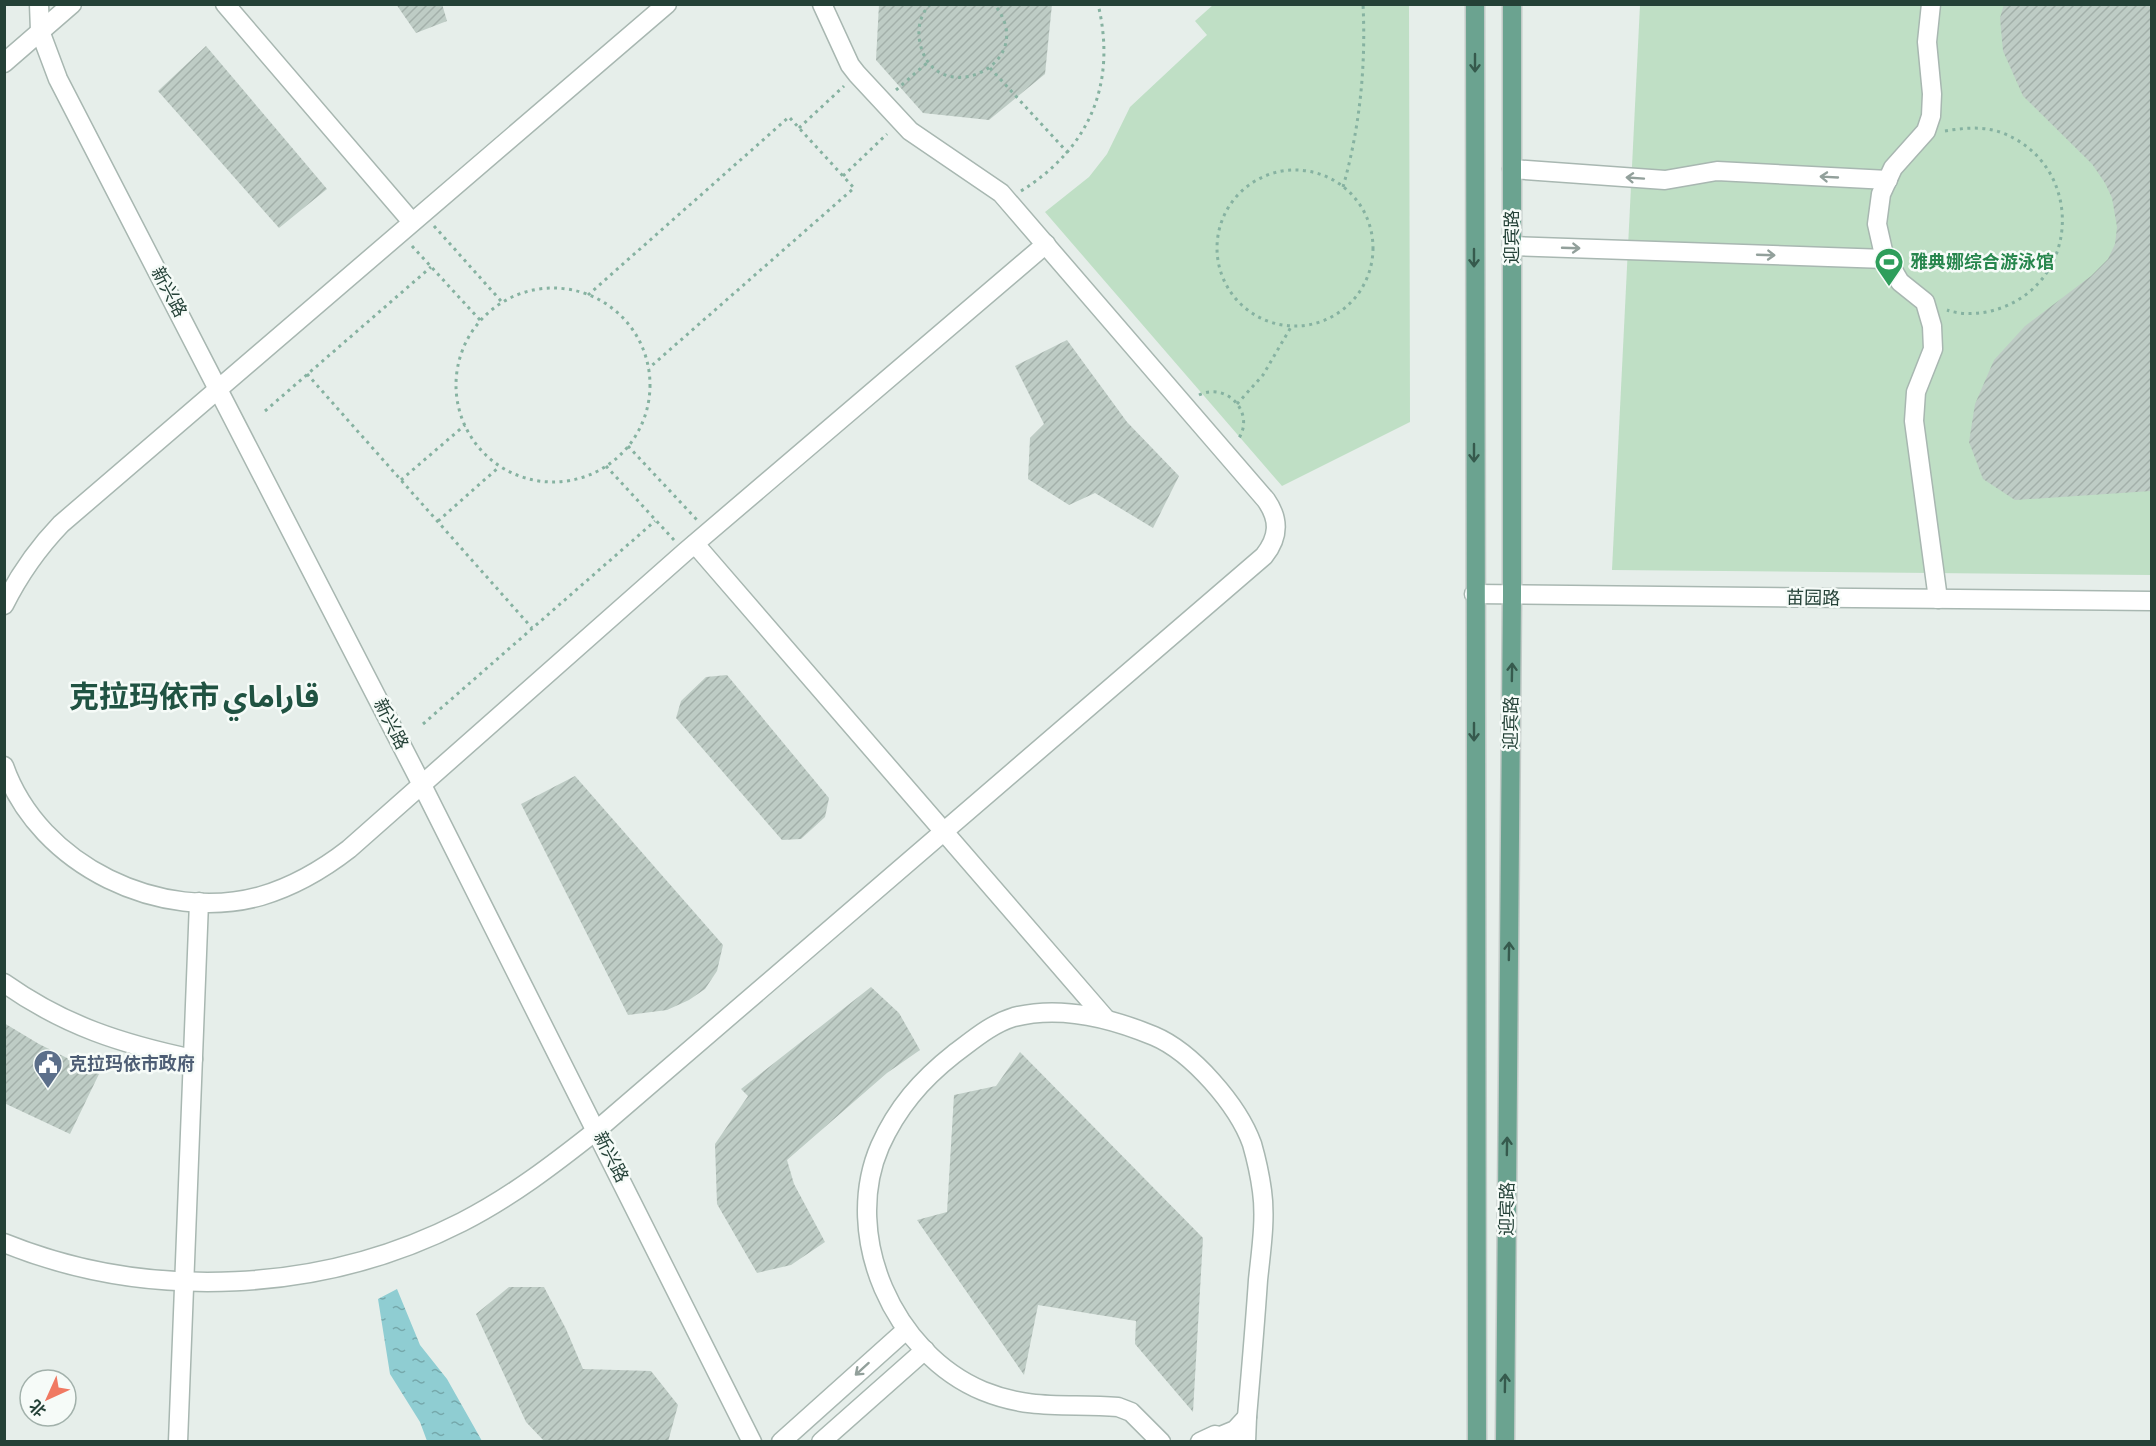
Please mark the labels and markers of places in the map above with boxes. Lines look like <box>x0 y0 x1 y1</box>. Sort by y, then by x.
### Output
sports icon: 雅典娜综合游泳馆 <box>1873 246 1905 288</box>
place label: 雅典娜综合游泳馆 <box>1910 251 2054 272</box>
public building icon: 克拉玛依市政府 <box>32 1048 64 1090</box>
place label: 克拉玛依市政府 <box>69 1053 195 1074</box>

